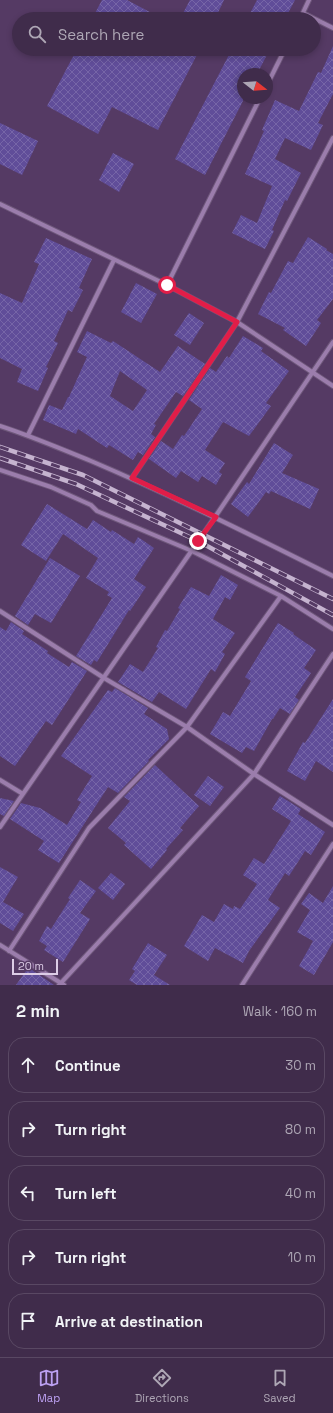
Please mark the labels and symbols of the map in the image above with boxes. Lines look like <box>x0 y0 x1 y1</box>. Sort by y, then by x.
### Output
north arrow <box>237 68 273 104</box>
route start <box>158 276 176 294</box>
route end <box>189 532 207 550</box>
scale bar <box>12 957 58 976</box>

